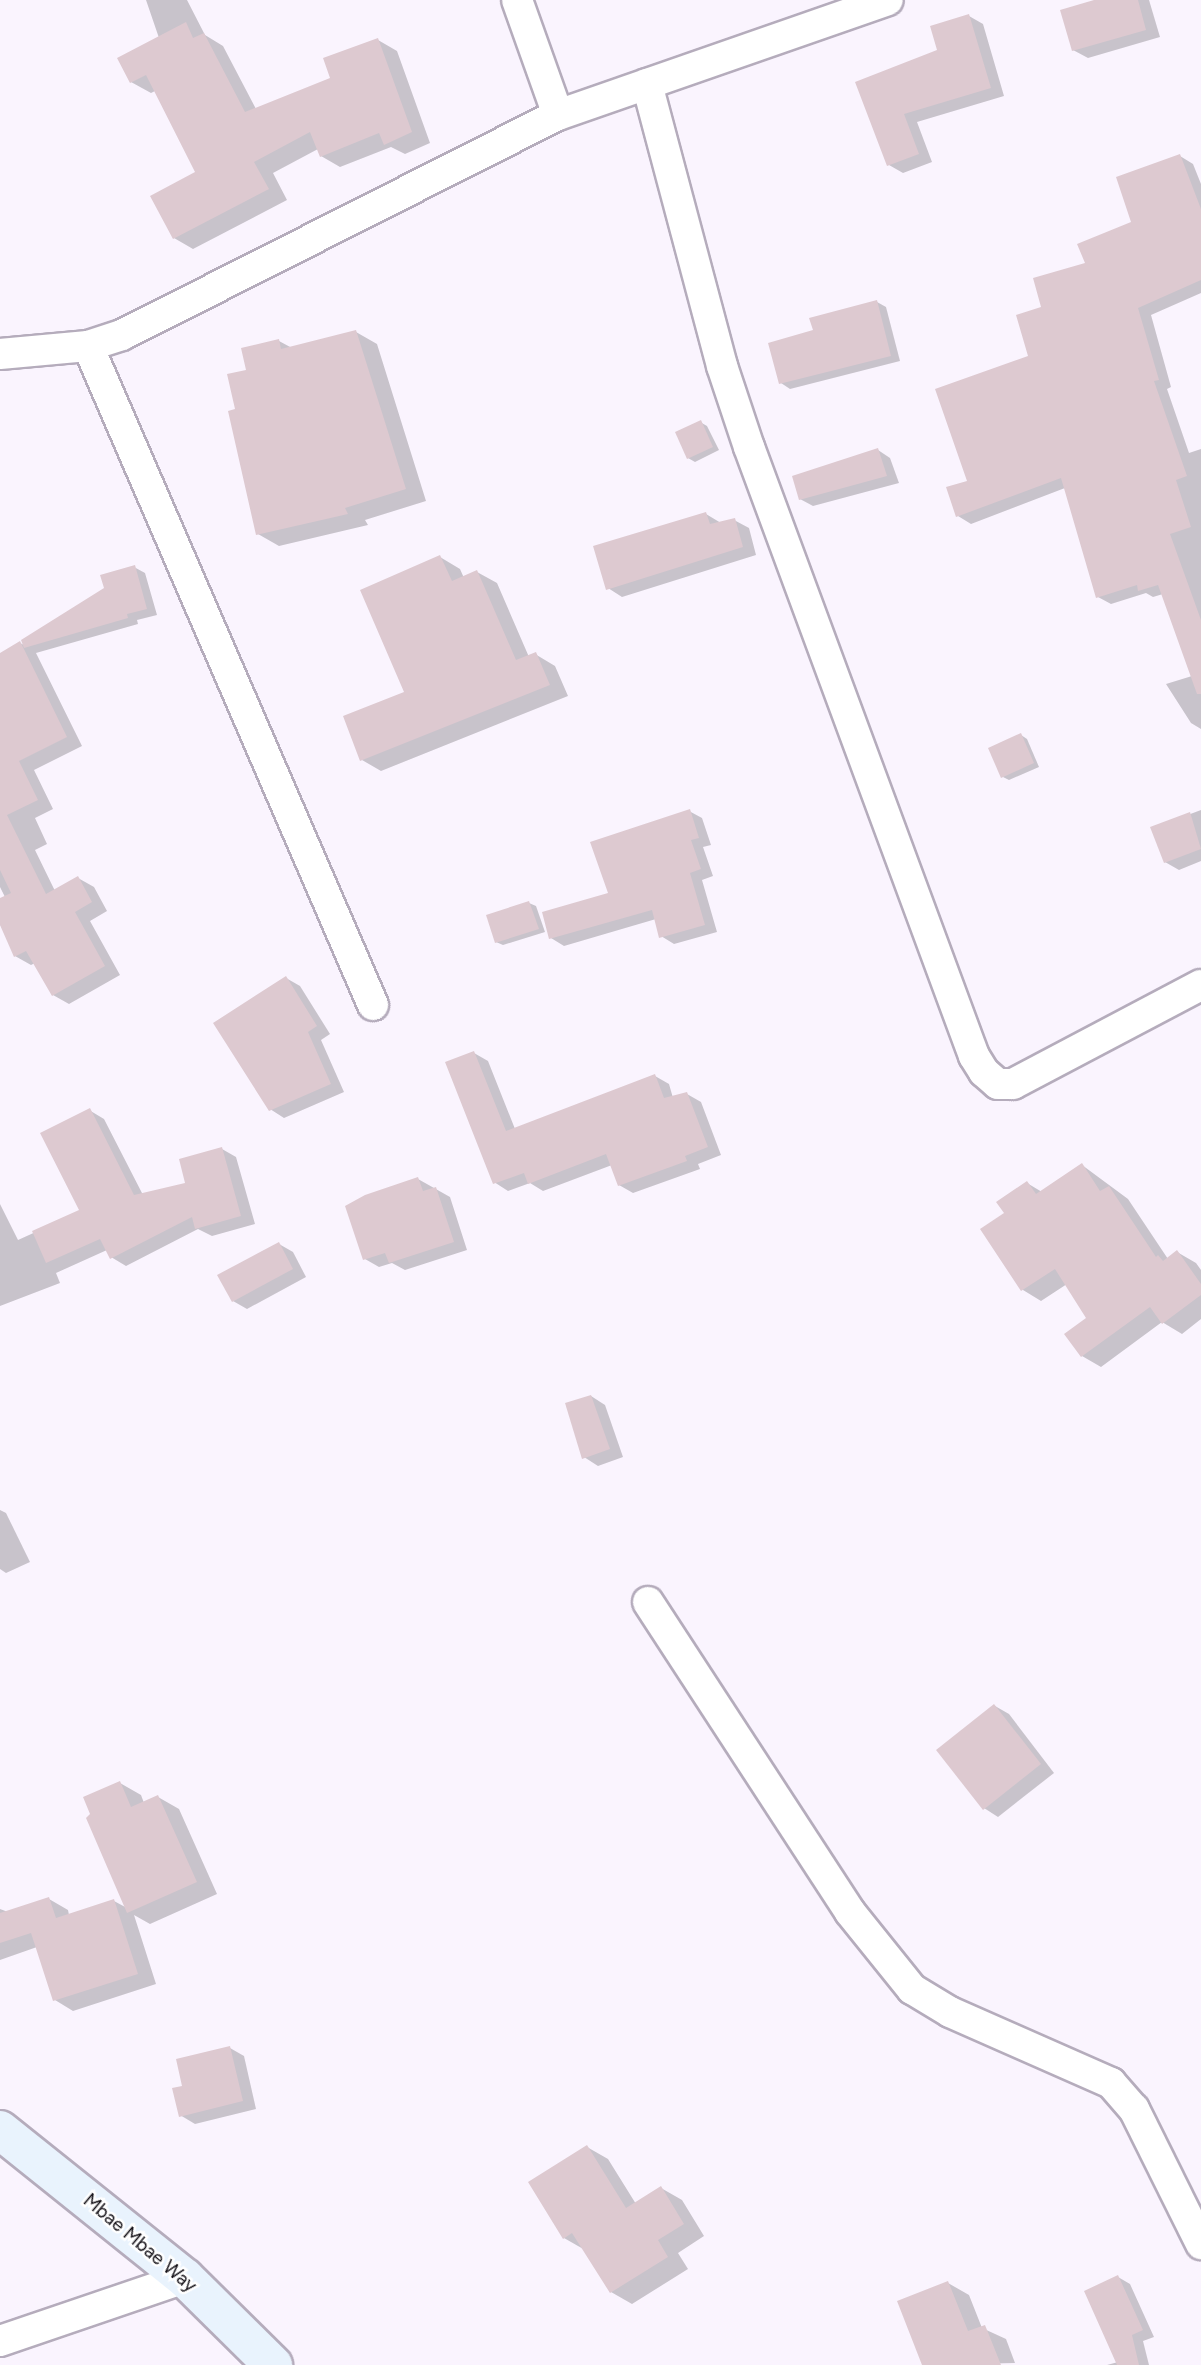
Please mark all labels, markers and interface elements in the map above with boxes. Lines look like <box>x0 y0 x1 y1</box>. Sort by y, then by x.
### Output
street label: Mbae Mbae Way <box>79 2189 201 2297</box>

